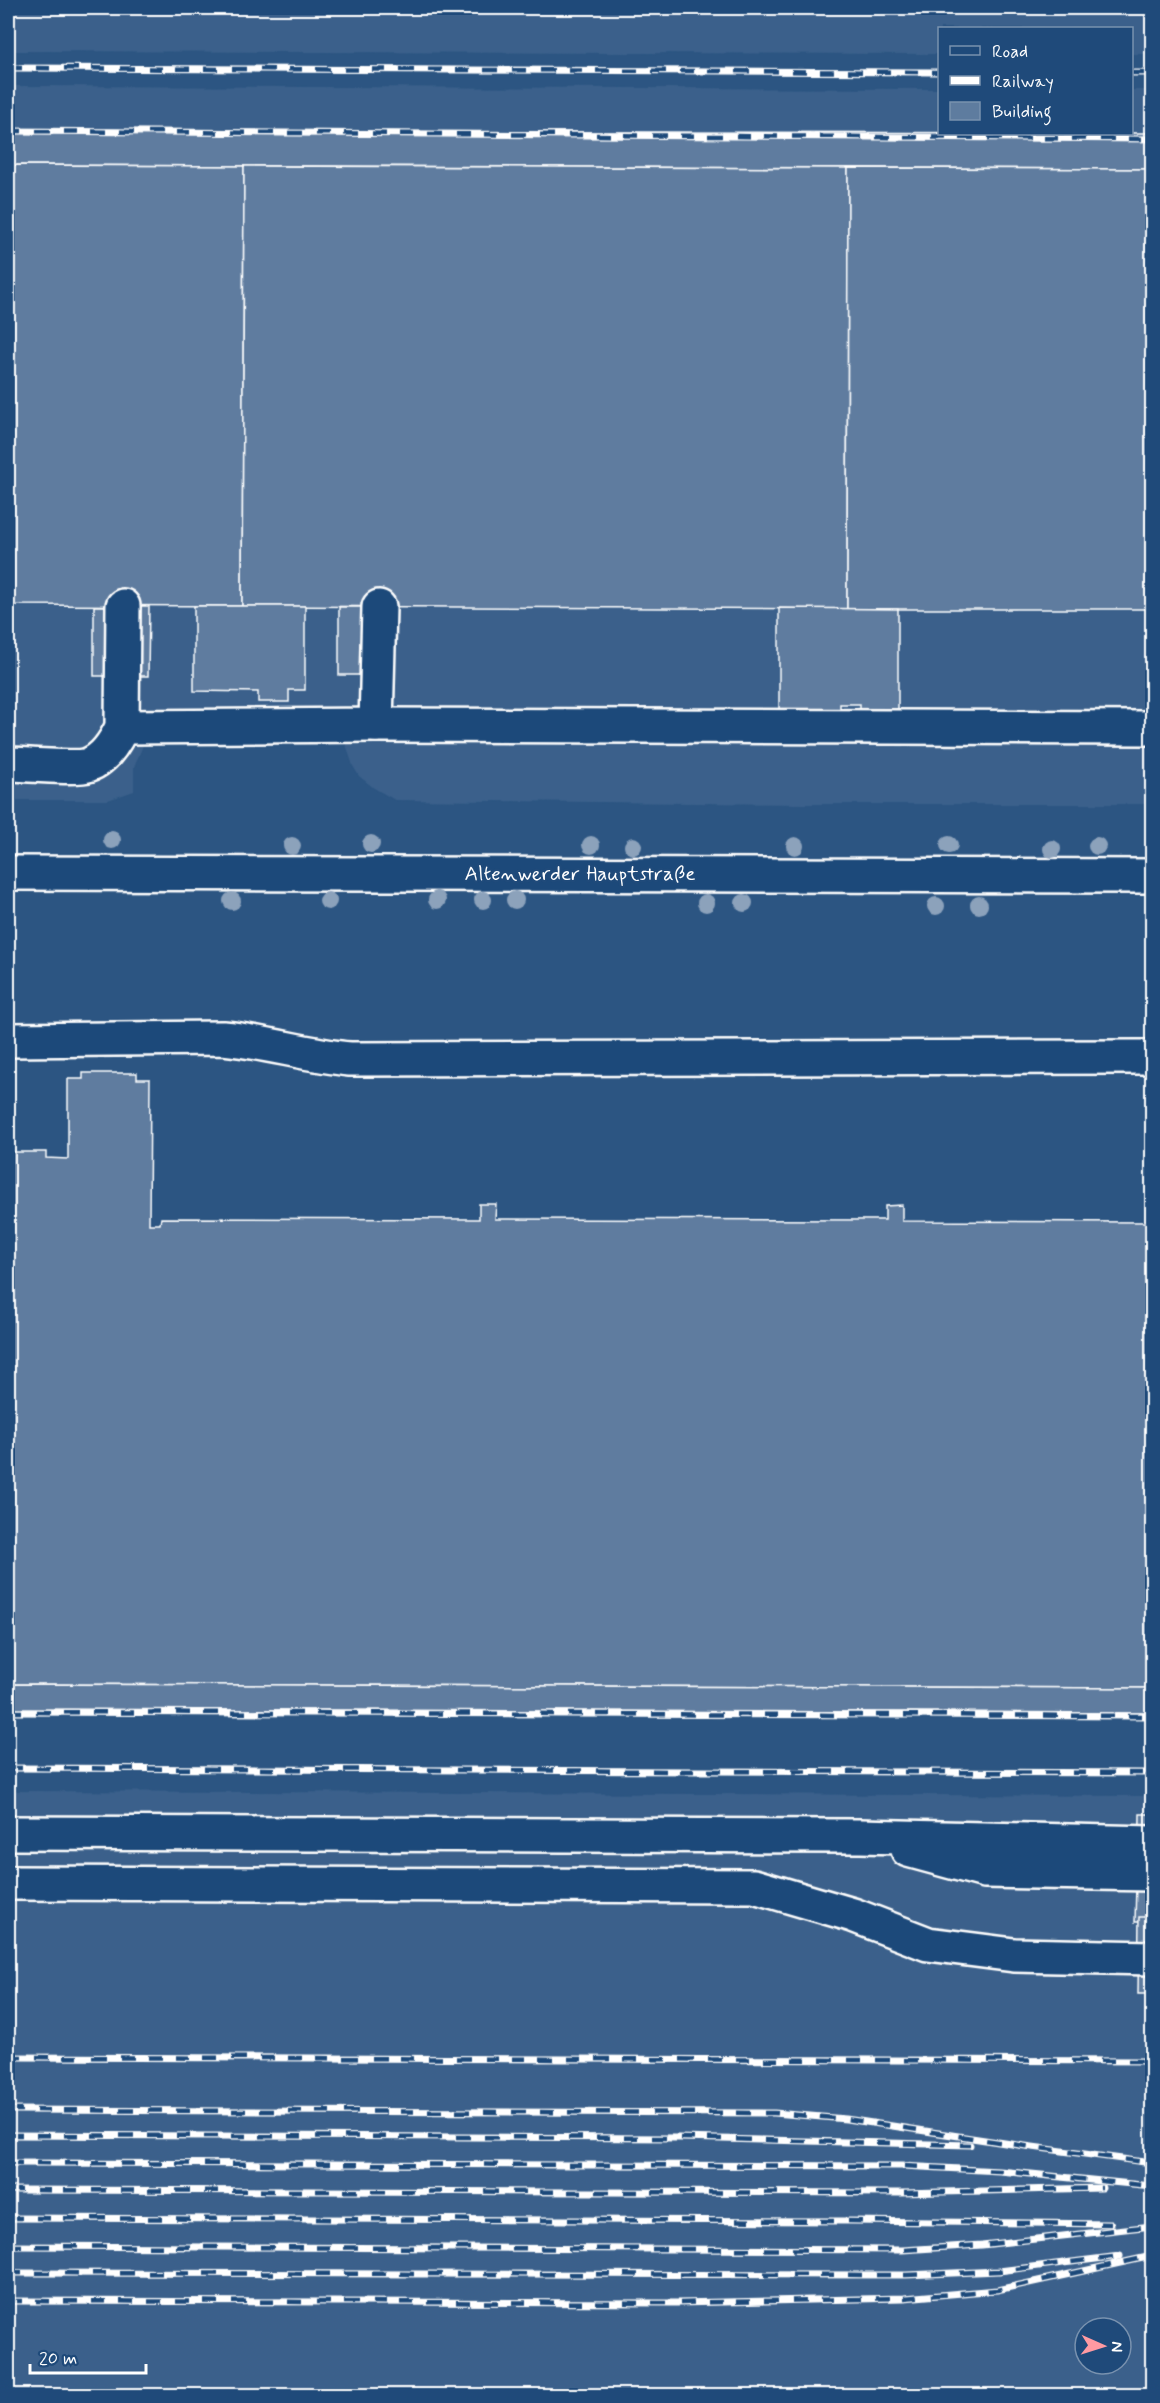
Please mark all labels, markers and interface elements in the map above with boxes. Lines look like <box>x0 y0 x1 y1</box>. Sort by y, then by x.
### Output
legend <box>938 27 1133 135</box>
text: Road <box>992 40 1028 64</box>
text: Railway <box>992 70 1054 94</box>
text: Building <box>992 100 1052 126</box>
street label: Altenwerder Hauptstraße <box>464 860 696 888</box>
north arrow <box>1073 2316 1133 2376</box>
scale bar <box>30 2337 146 2375</box>
text: N <box>1106 2341 1127 2353</box>
text: 20 m <box>39 2347 77 2371</box>

